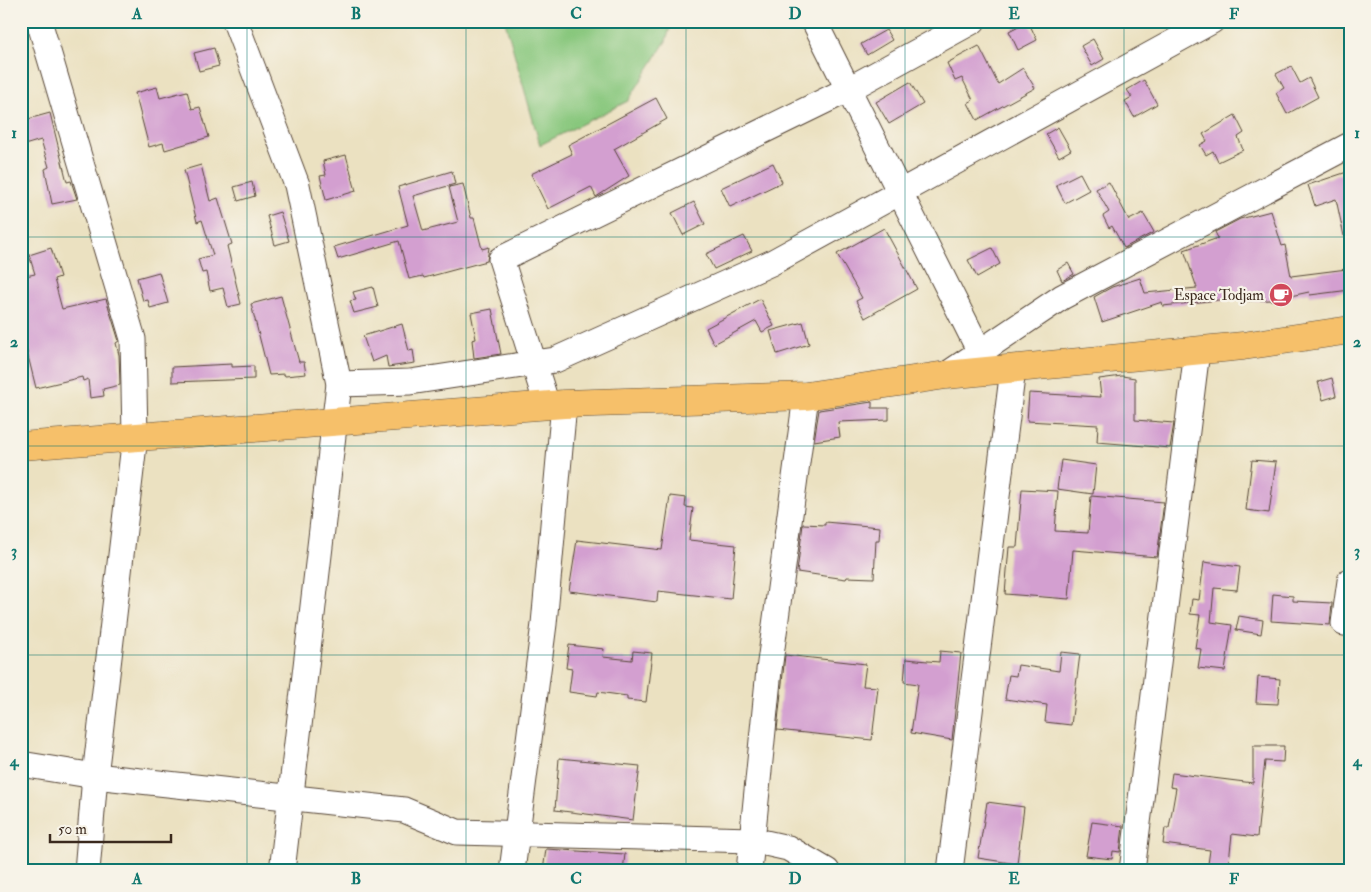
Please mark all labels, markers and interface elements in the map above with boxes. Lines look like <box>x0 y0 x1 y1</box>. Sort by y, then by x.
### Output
text: A <box>131 4 143 24</box>
text: B <box>351 4 361 24</box>
text: C <box>570 4 582 24</box>
text: D <box>788 4 802 24</box>
text: E <box>1008 4 1020 24</box>
text: F <box>1229 4 1239 24</box>
text: 1 <box>11 123 17 143</box>
text: 1 <box>1354 123 1360 143</box>
cafe icon: Espace Todjam <box>1268 282 1294 308</box>
place label: Espace Todjam <box>1174 286 1264 306</box>
text: 2 <box>10 332 18 352</box>
text: 2 <box>1353 332 1361 352</box>
text: 3 <box>11 541 17 561</box>
text: 3 <box>1354 541 1360 561</box>
text: 4 <box>9 751 20 771</box>
text: 4 <box>1352 751 1363 771</box>
scale bar <box>50 812 171 844</box>
text: 50 m <box>58 820 87 839</box>
text: A <box>131 869 143 889</box>
text: B <box>351 869 361 889</box>
text: C <box>570 869 582 889</box>
text: D <box>788 869 802 889</box>
text: E <box>1008 869 1020 889</box>
text: F <box>1229 869 1239 889</box>

